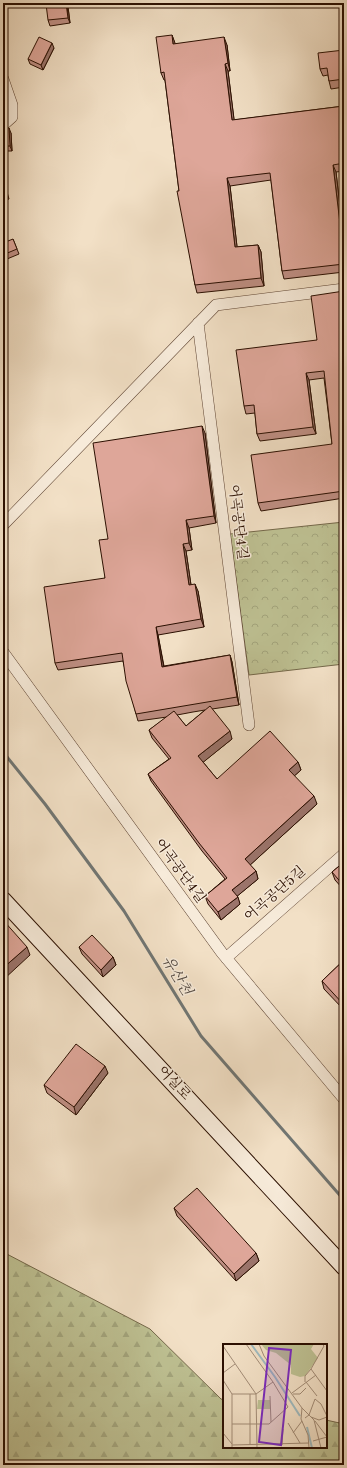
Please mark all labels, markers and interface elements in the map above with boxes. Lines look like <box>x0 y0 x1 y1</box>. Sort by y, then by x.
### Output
street label: 어곡공단4길 <box>226 483 251 560</box>
street label: 어곡공단4길 <box>152 836 209 906</box>
street label: 어곡공단5길 <box>241 863 308 924</box>
water label: 유산천 <box>158 952 196 1000</box>
street label: 어실로 <box>155 1063 194 1103</box>
inset map <box>223 1344 327 1448</box>

